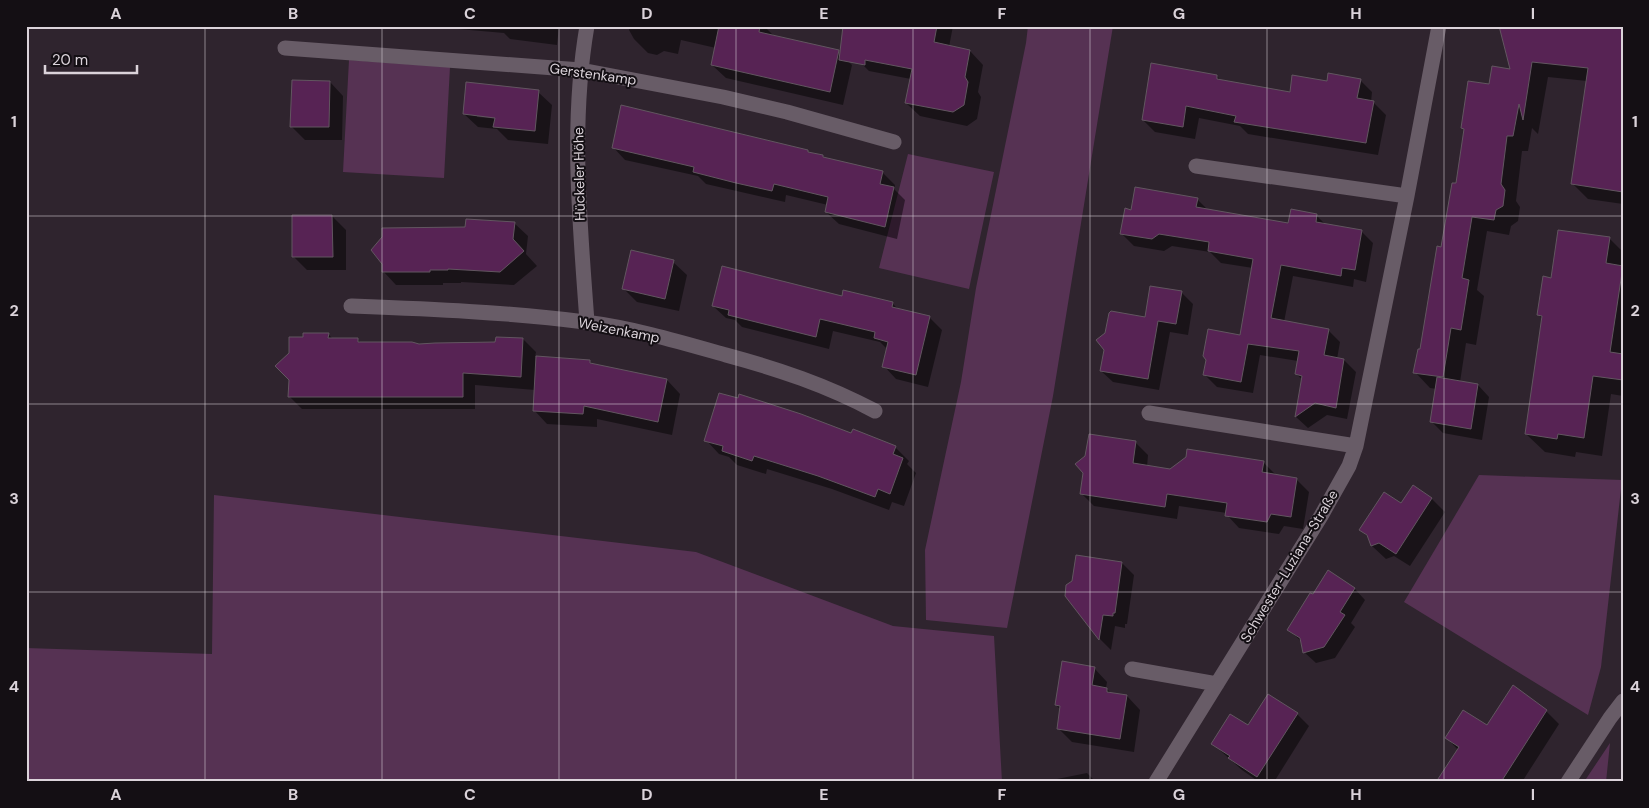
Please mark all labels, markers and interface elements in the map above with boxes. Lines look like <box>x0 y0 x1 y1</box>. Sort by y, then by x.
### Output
text: A <box>110 3 122 24</box>
text: B <box>288 3 298 24</box>
text: C <box>464 3 476 24</box>
text: D <box>641 3 653 24</box>
text: E <box>819 3 829 24</box>
text: F <box>998 3 1007 24</box>
text: G <box>1173 3 1185 24</box>
text: H <box>1350 3 1362 24</box>
text: I <box>1531 3 1535 24</box>
scale bar <box>45 42 138 74</box>
text: 20 m <box>52 50 88 70</box>
street label: Gerstenkamp <box>548 59 638 89</box>
text: 1 <box>11 111 17 132</box>
text: 1 <box>1632 111 1638 132</box>
street label: Hückeler Höhe <box>569 127 589 221</box>
text: 2 <box>9 300 19 321</box>
text: 2 <box>1630 300 1640 321</box>
street label: Weizenkamp <box>577 313 661 347</box>
street label: Schwester-Luziana-Straße <box>1236 486 1342 646</box>
text: 3 <box>9 488 19 509</box>
text: 3 <box>1630 488 1640 509</box>
text: 4 <box>9 676 19 697</box>
text: 4 <box>1630 676 1640 697</box>
text: A <box>110 784 122 805</box>
text: B <box>288 784 298 805</box>
text: C <box>464 784 476 805</box>
text: D <box>641 784 653 805</box>
text: E <box>819 784 829 805</box>
text: F <box>998 784 1007 805</box>
text: G <box>1173 784 1185 805</box>
text: H <box>1350 784 1362 805</box>
text: I <box>1531 784 1535 805</box>

